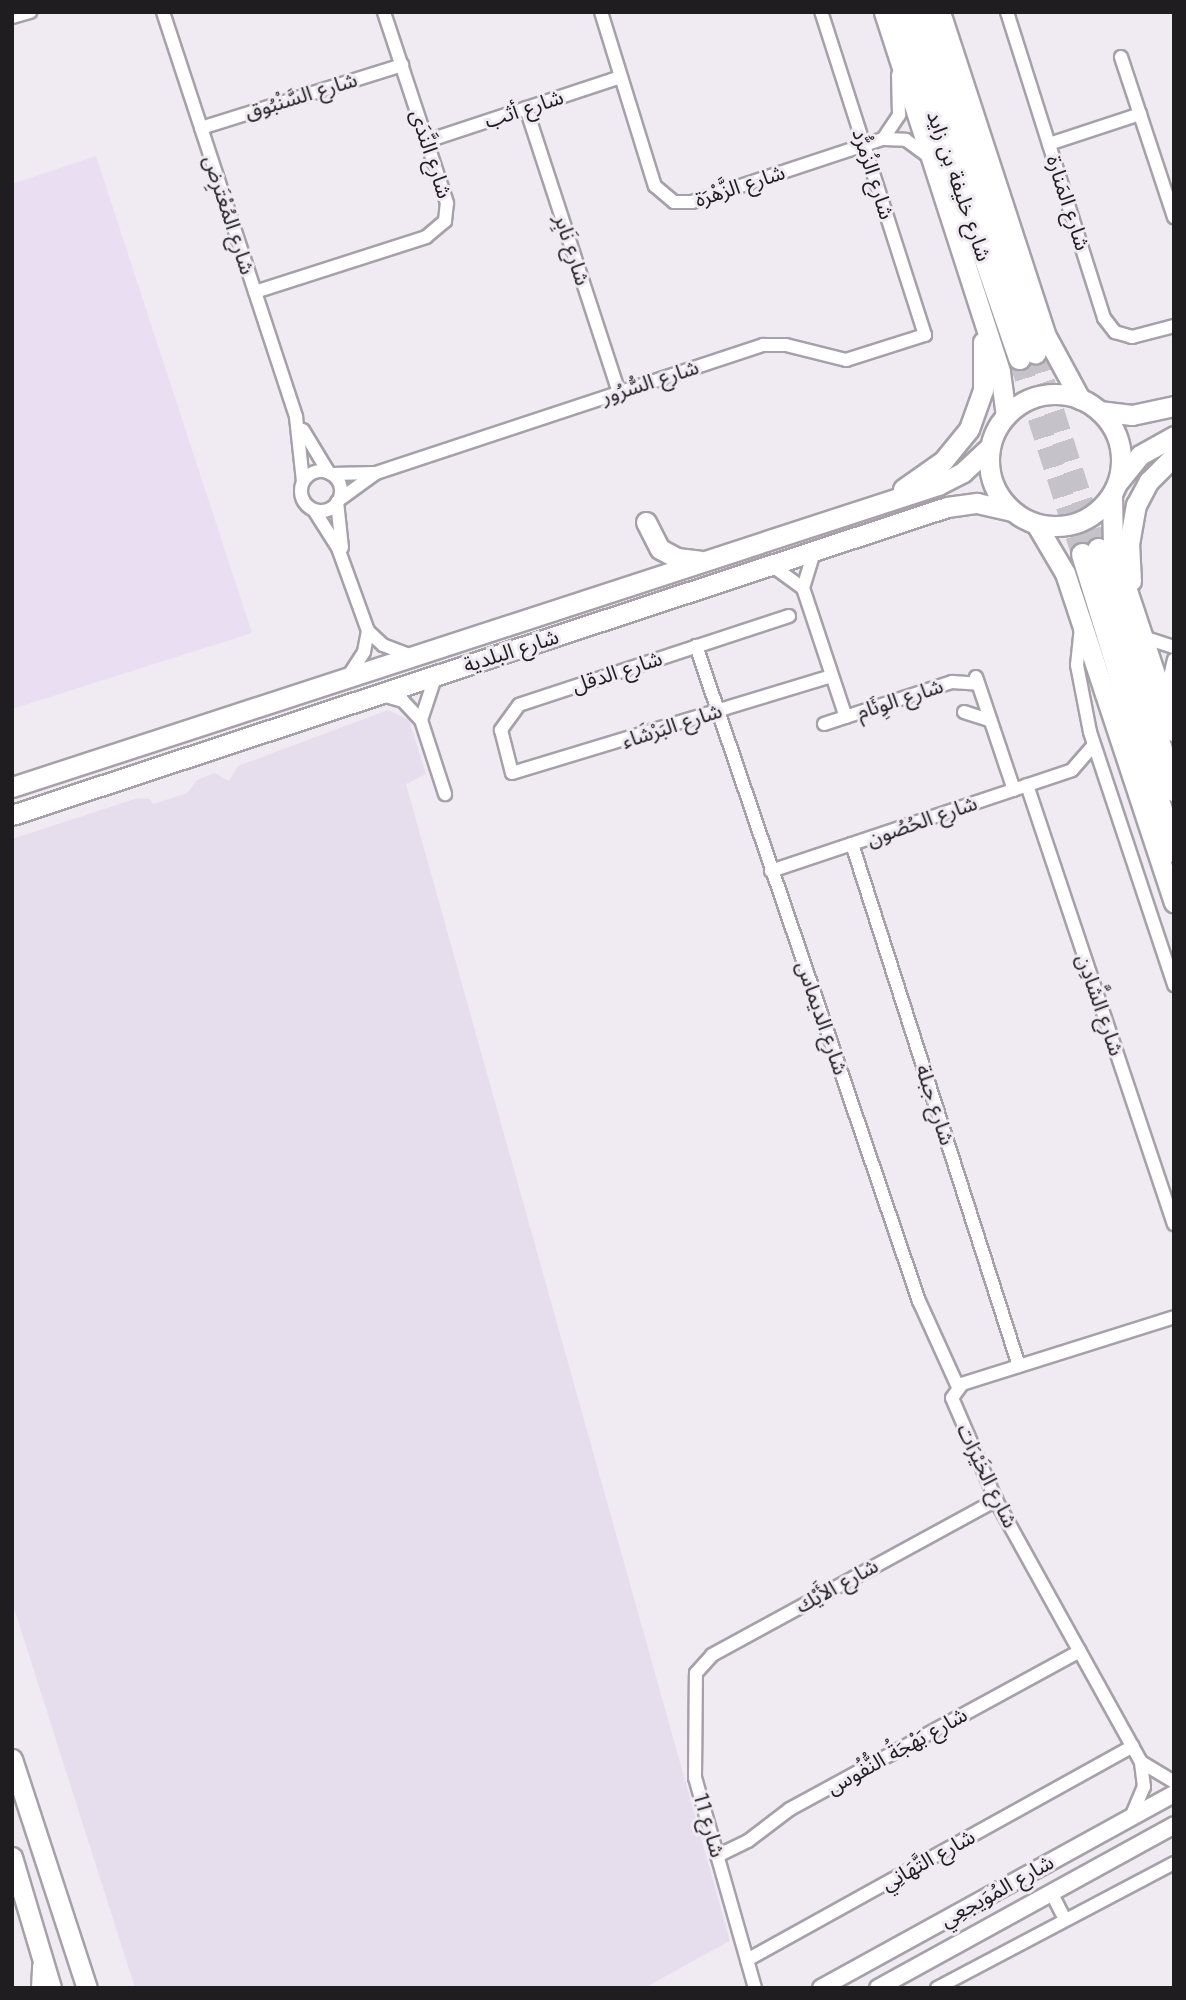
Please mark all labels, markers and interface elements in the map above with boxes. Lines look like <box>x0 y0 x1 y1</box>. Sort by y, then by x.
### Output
street label: شارع السَّنْبُوق <box>242 67 360 125</box>
street label: شارع أثب <box>481 84 567 134</box>
street label: شارع النَّدَى <box>405 106 457 202</box>
street label: شارع خليفة بن زايد <box>921 107 997 265</box>
street label: شارع الزُمرُّد <box>847 125 899 223</box>
street label: شارع المُعْتَرِض <box>198 152 260 278</box>
street label: شارع المَنارة <box>1041 152 1095 254</box>
street label: شارع الزَّهْرَة <box>692 160 788 212</box>
street label: شارع نَابِر <box>549 211 595 289</box>
street label: شارع السُّرُور <box>598 354 702 410</box>
street label: شارع البلدية <box>460 624 562 678</box>
street label: شارع الدقل <box>569 646 665 698</box>
street label: شارع الوِئَام <box>854 673 946 725</box>
street label: شارع البَرْشَاء <box>619 698 725 754</box>
street label: شارع الحُصُون <box>863 790 981 852</box>
street label: شارع الشَّادِن <box>1071 951 1129 1059</box>
street label: شارع الديماس <box>791 958 853 1078</box>
street label: شارع جبلة <box>910 1061 960 1149</box>
street label: شارع الخَيْرَات <box>951 1420 1023 1532</box>
street label: شارع الأَيْك <box>791 1553 883 1619</box>
street label: شارع بَهْجَةُ النُّفُوس <box>822 1702 972 1800</box>
street label: شارع 11 <box>688 1790 730 1860</box>
street label: شارع التَّهَانِي <box>877 1824 979 1896</box>
street label: شارع المُوَيجعِي <box>936 1849 1058 1933</box>

